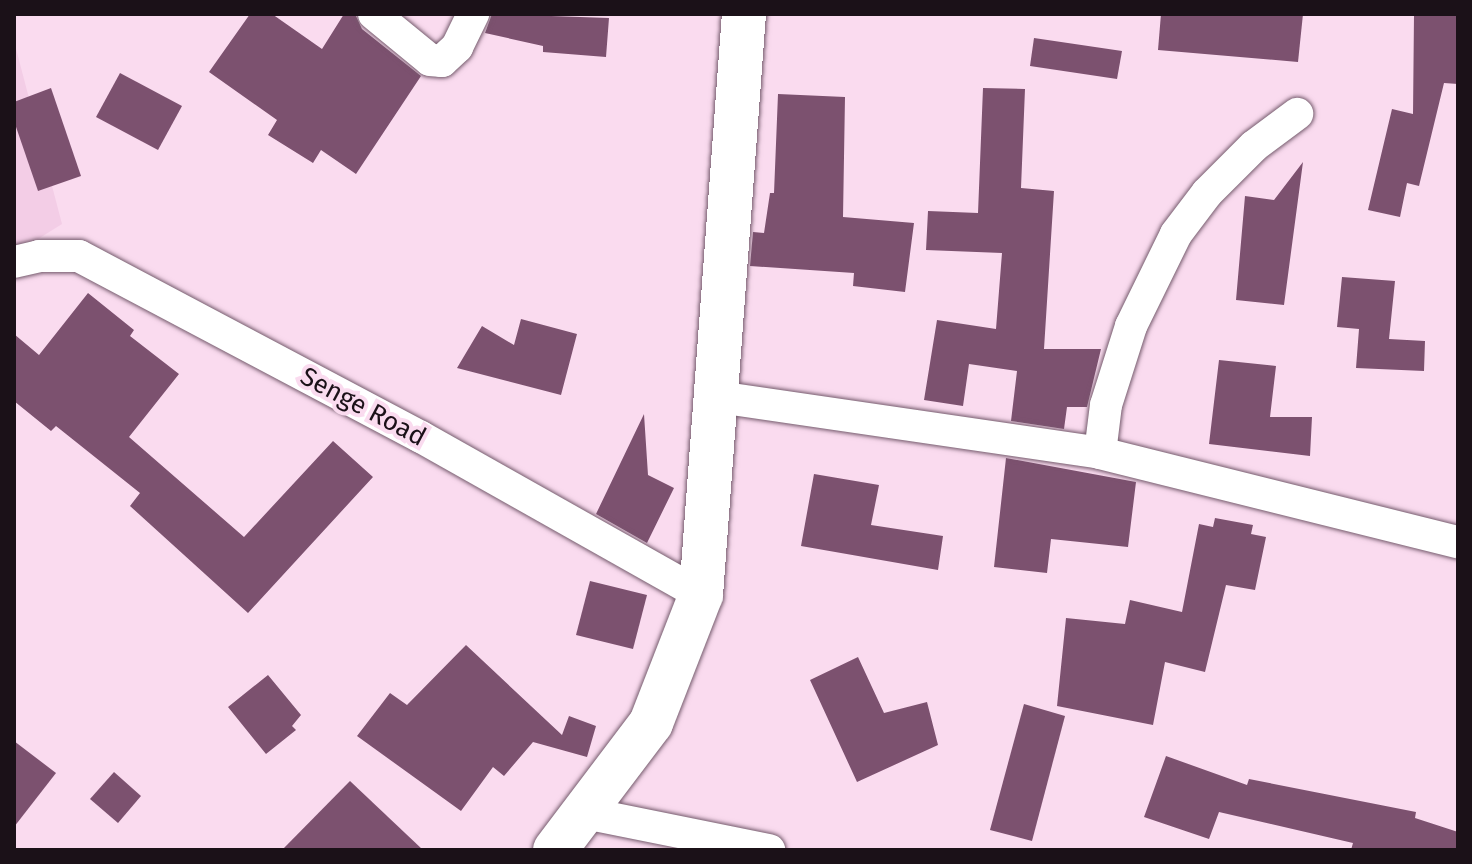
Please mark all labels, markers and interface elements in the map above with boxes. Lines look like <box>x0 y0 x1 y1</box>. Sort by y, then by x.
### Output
street label: Senge Road <box>295 361 431 453</box>

